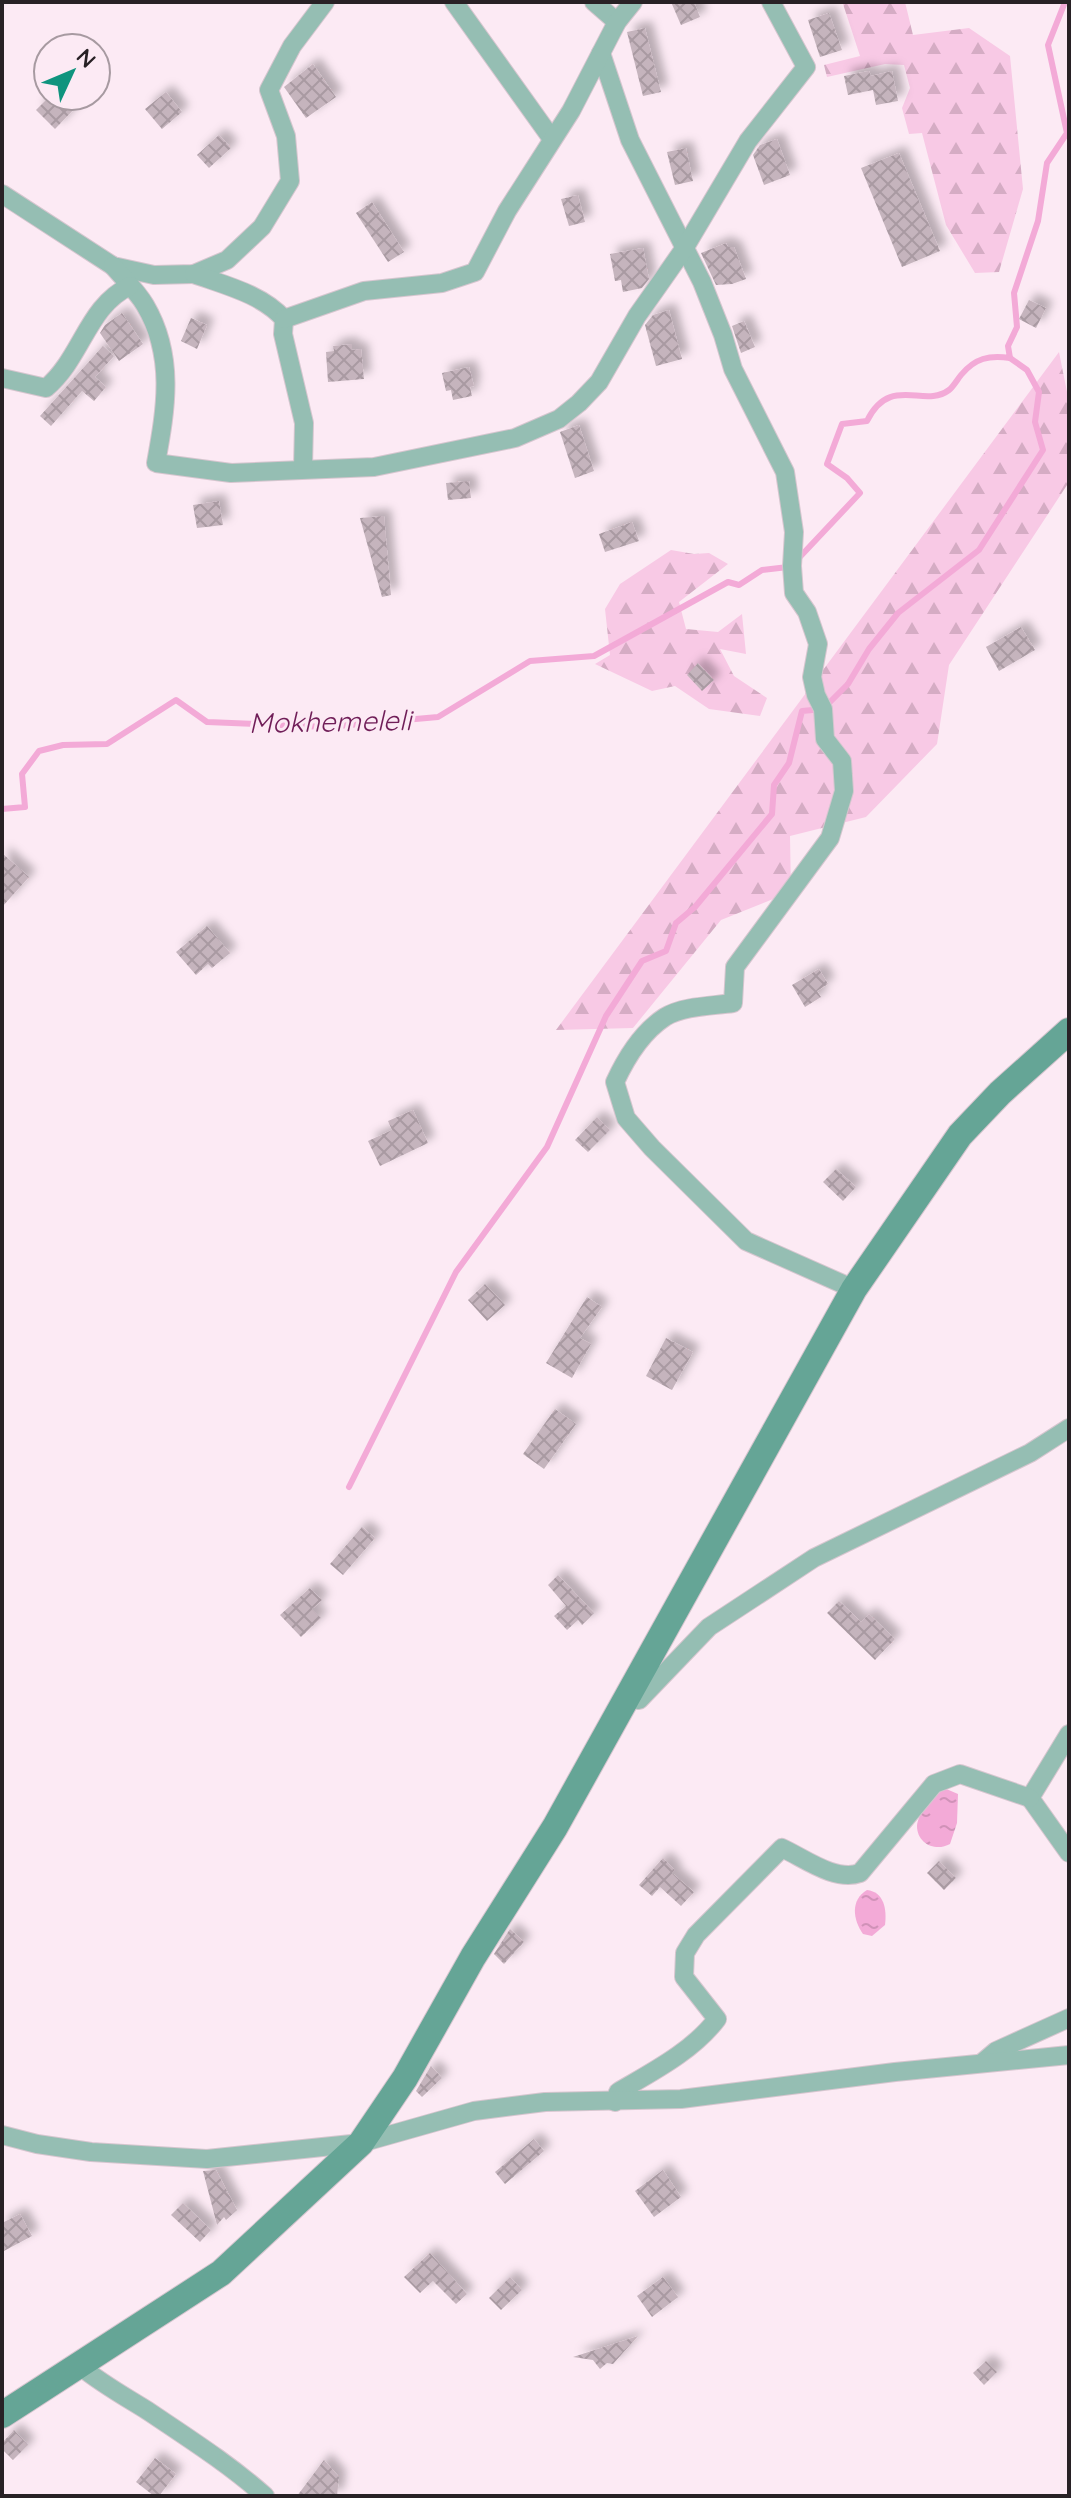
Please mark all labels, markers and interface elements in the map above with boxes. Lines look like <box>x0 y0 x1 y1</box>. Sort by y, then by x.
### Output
north arrow <box>32 32 112 112</box>
text: N <box>71 43 102 74</box>
water label: Mokhemeleli <box>249 702 414 740</box>

